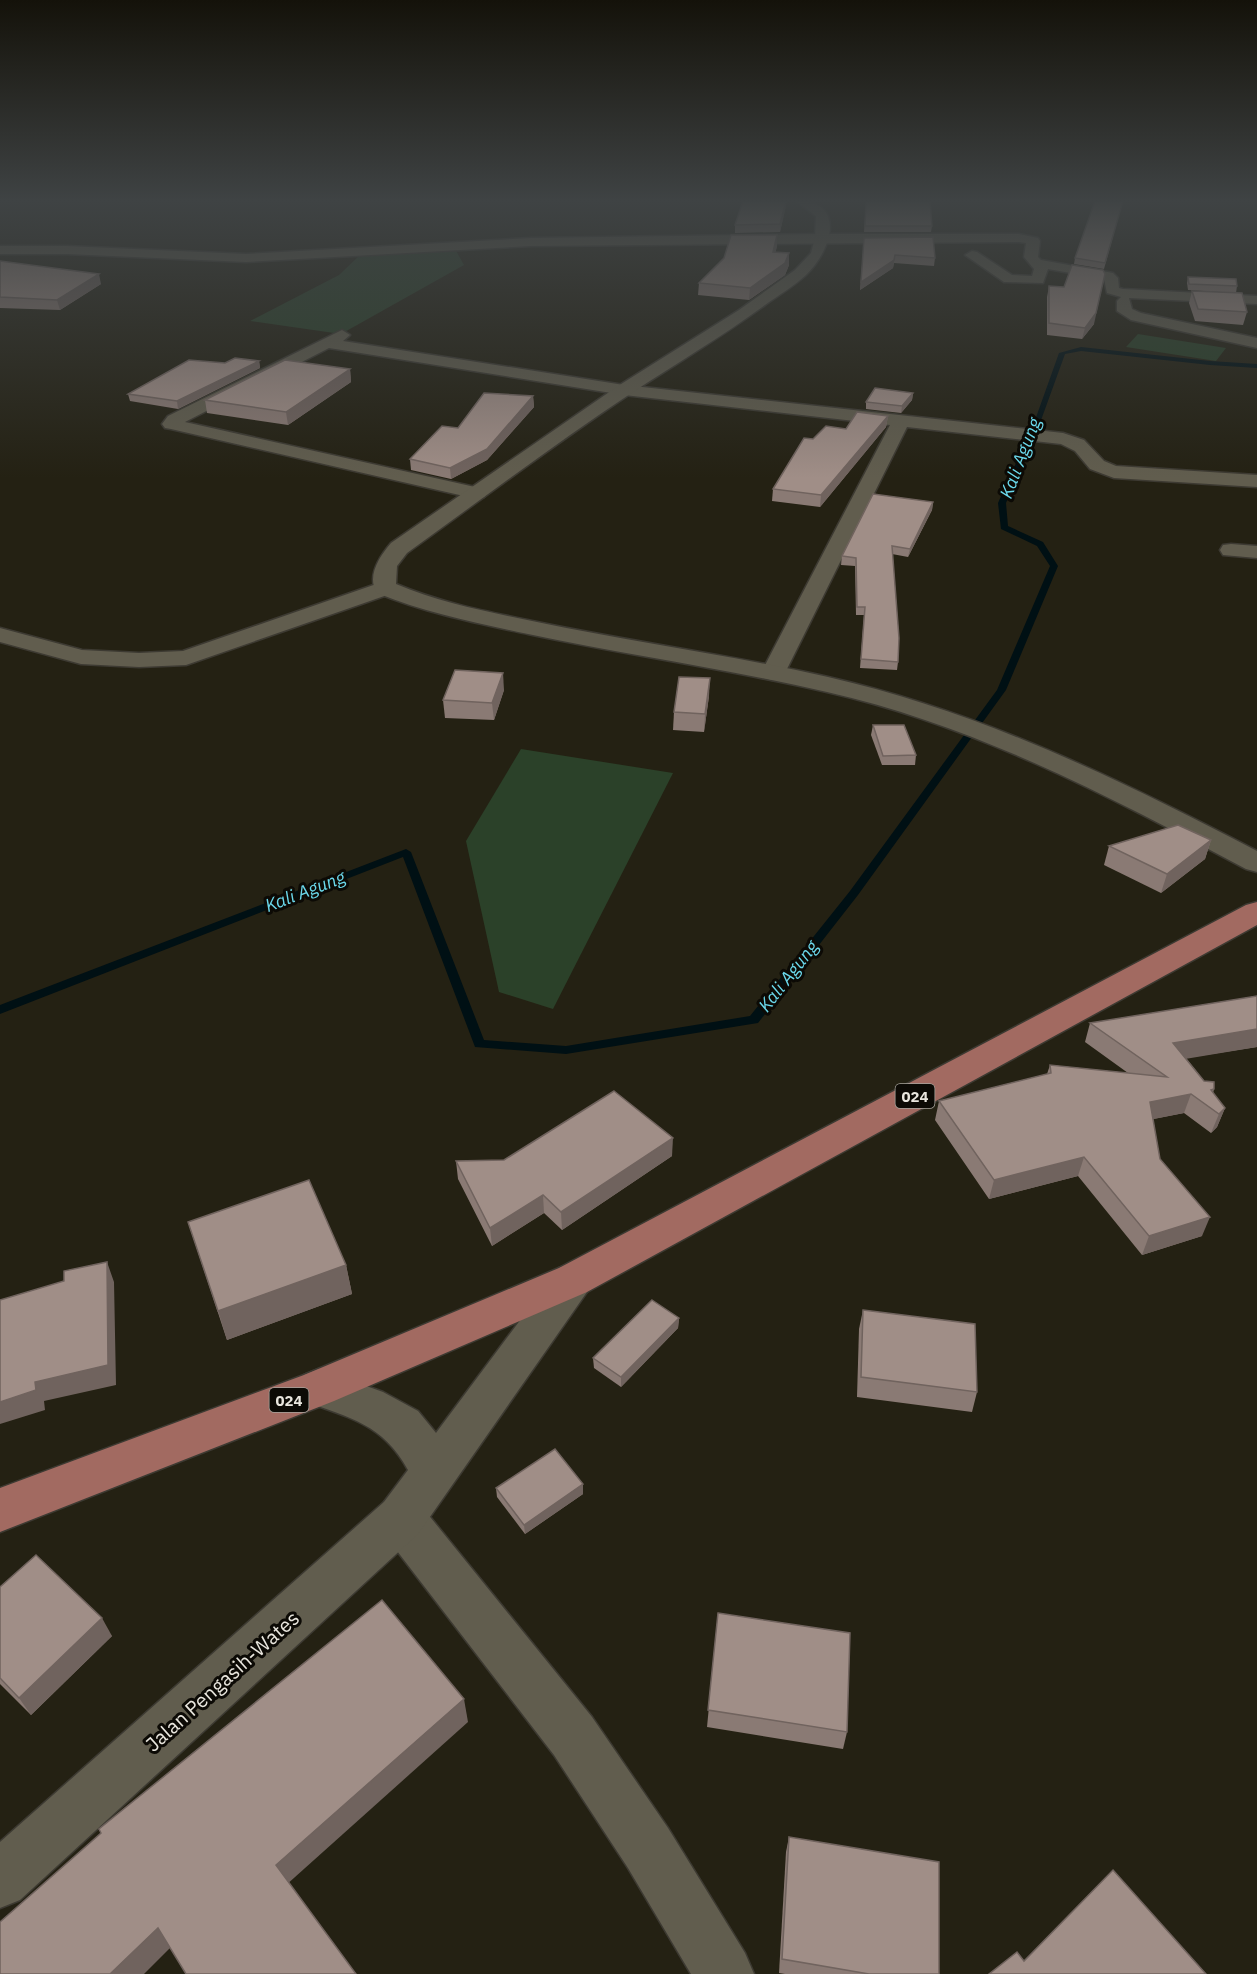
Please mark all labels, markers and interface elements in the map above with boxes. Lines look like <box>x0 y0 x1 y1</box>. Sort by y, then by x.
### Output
water label: Kali Agung <box>994 414 1046 501</box>
water label: Kali Agung <box>262 865 349 917</box>
water label: Kali Agung <box>753 935 824 1016</box>
road number: 024 <box>896 1084 934 1108</box>
road number: 024 <box>270 1388 308 1412</box>
street label: Jalan Pengasih-Wates <box>139 1605 305 1757</box>

